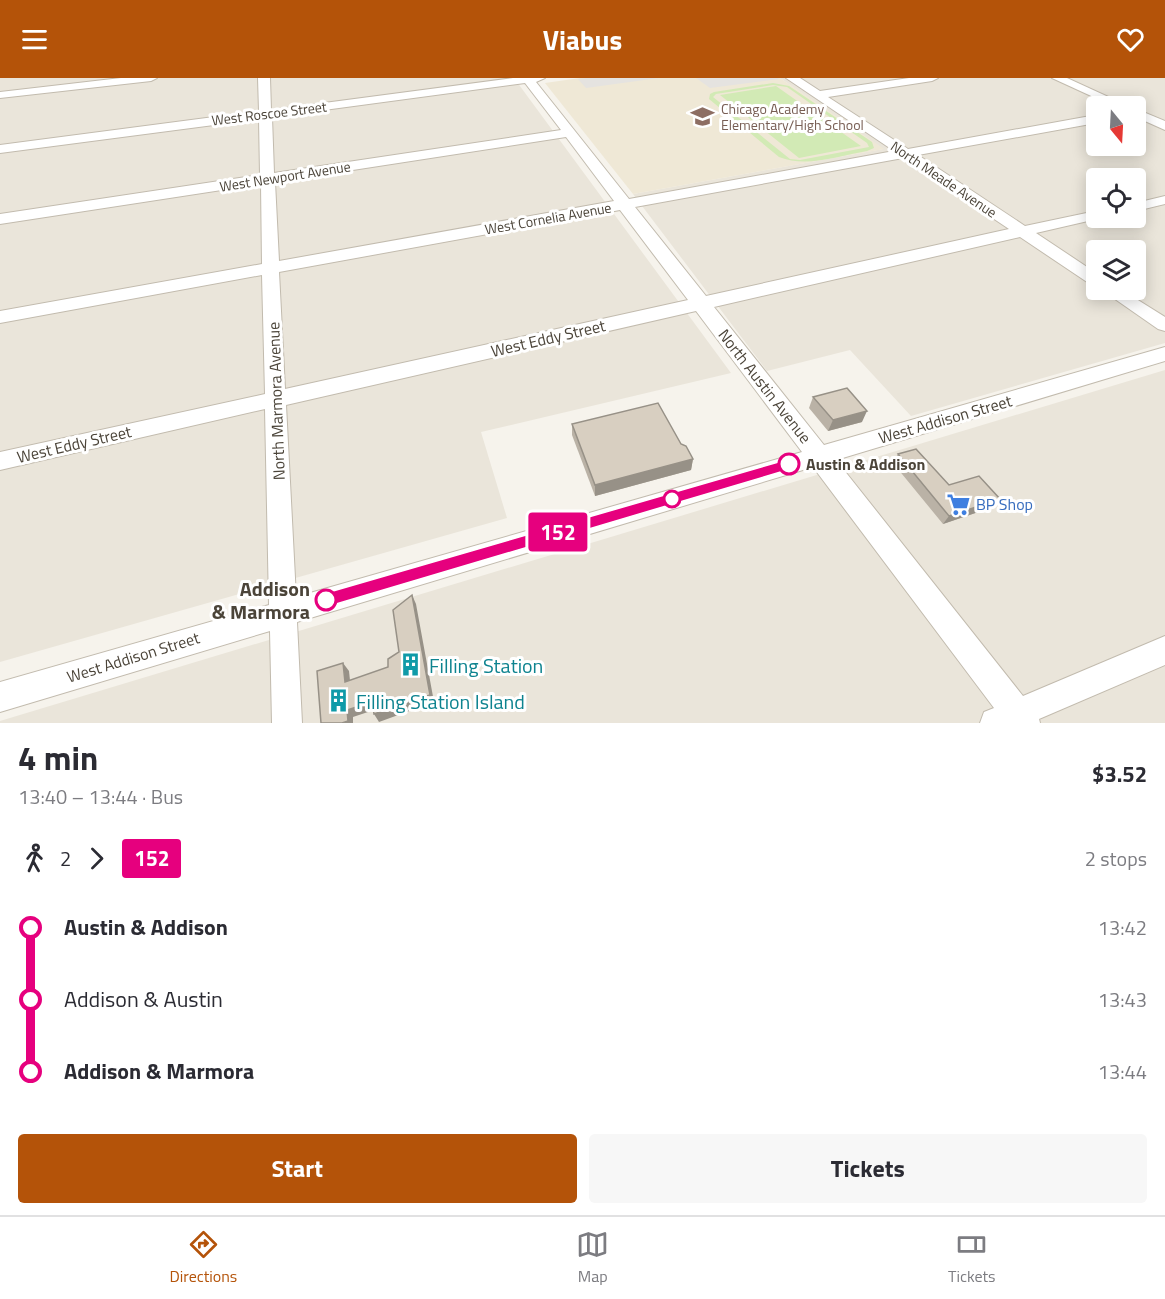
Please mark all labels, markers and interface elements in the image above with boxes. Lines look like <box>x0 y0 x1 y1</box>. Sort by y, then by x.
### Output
text: Viabus <box>543 19 622 60</box>
icon: menu <box>18 23 51 56</box>
icon: heart <box>1114 23 1147 56</box>
street label: West Roscoe Street <box>210 96 328 130</box>
north arrow <box>1086 96 1146 156</box>
map controls <box>1086 96 1146 300</box>
place label: Chicago Academy Elementary/High School <box>721 98 864 135</box>
school or university icon: Chicago Academy Elementary/High School <box>690 103 716 129</box>
street label: North Meade Avenue <box>887 136 1001 222</box>
street label: West Newport Avenue <box>218 155 352 197</box>
button: locate <box>1086 168 1146 228</box>
street label: West Cornelia Avenue <box>483 197 613 239</box>
button: layers <box>1086 240 1146 300</box>
street label: West Eddy Street <box>488 313 608 363</box>
street label: North Marmora Avenue <box>261 321 291 481</box>
street label: North Austin Avenue <box>713 324 817 448</box>
street label: West Addison Street <box>876 388 1015 450</box>
street label: West Eddy Street <box>14 419 134 469</box>
place label: Austin & Addison <box>806 452 925 476</box>
marker: Austin & Addison <box>778 453 800 475</box>
unlabelled marker <box>663 490 681 508</box>
supermarket icon: BP Shop <box>945 491 971 517</box>
place label: BP Shop <box>976 492 1033 516</box>
line badge: 152 <box>524 512 592 552</box>
text: 152 <box>540 516 576 548</box>
place label: Addison & Marmora <box>212 573 310 627</box>
marker: Addison & Marmora <box>315 589 337 611</box>
street label: West Addison Street <box>64 625 203 689</box>
place label: Filling Station <box>429 650 543 681</box>
building icon: Filling Station <box>398 652 424 678</box>
place label: Filling Station Island <box>356 686 525 717</box>
building icon: Filling Station Island <box>325 688 351 714</box>
text: 4 min <box>18 733 98 783</box>
text: $3.52 <box>1092 757 1147 791</box>
text: 13:40 – 13:44 · Bus <box>18 781 183 812</box>
icon: walk <box>18 842 51 875</box>
icon: forward <box>80 842 113 875</box>
text: 152 <box>134 842 169 874</box>
text: 2 <box>60 843 71 874</box>
text: 2 stops <box>1085 843 1147 874</box>
text: Austin & Addison <box>64 910 228 944</box>
text: 13:42 <box>1098 912 1147 943</box>
text: Addison & Austin <box>64 982 223 1016</box>
text: 13:43 <box>1098 984 1147 1015</box>
text: Addison & Marmora <box>64 1054 254 1088</box>
text: 13:44 <box>1098 1056 1147 1087</box>
button: Start <box>18 1134 577 1203</box>
button: Tickets <box>589 1134 1147 1203</box>
tab: Directions <box>169 1228 237 1288</box>
tab: Map <box>576 1228 609 1288</box>
tab: Tickets <box>948 1228 996 1288</box>

